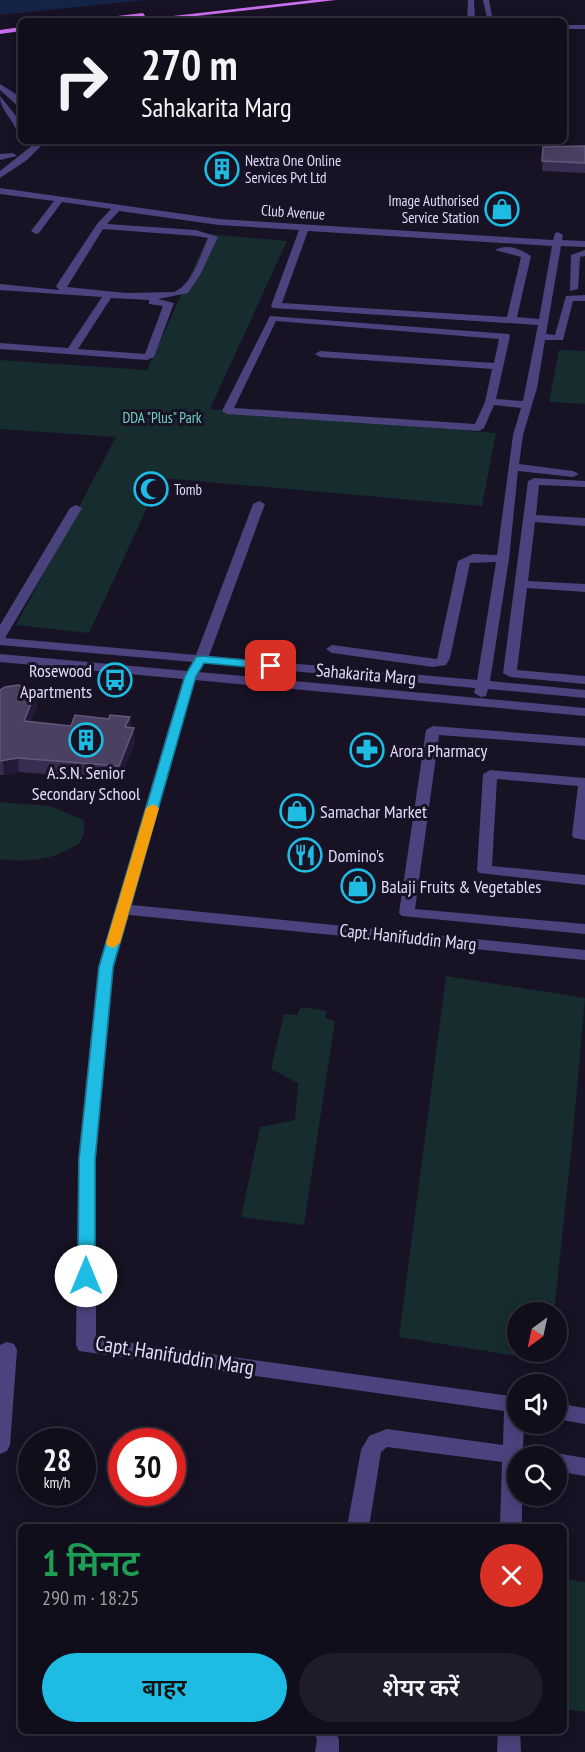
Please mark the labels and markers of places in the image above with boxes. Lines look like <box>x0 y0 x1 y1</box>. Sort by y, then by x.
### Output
building icon: Nextra One Online Services Pvt Ltd <box>204 151 240 187</box>
place label: Nextra One Online Services Pvt Ltd <box>245 151 341 187</box>
place label: Image Authorised Service Station <box>388 191 479 227</box>
shop icon: Image Authorised Service Station <box>484 191 520 227</box>
mosque icon: Tomb <box>133 471 169 507</box>
place label: Tomb <box>174 480 202 499</box>
pin <box>245 640 296 691</box>
place label: Rosewood Apartments <box>20 659 92 703</box>
bus stop icon: Rosewood Apartments <box>97 662 133 698</box>
building icon: A.S.N. Senior Secondary School <box>68 722 104 758</box>
pharmacy icon: Arora Pharmacy <box>349 732 385 768</box>
place label: Arora Pharmacy <box>390 739 487 762</box>
place label: A.S.N. Senior Secondary School <box>32 761 141 805</box>
shop icon: Samachar Market <box>279 793 315 829</box>
place label: Samachar Market <box>320 800 427 823</box>
restaurant icon: Domino's <box>287 837 323 873</box>
place label: Domino's <box>328 844 384 867</box>
shop icon: Balaji Fruits & Vegetables <box>340 868 376 904</box>
place label: Balaji Fruits & Vegetables <box>381 875 541 898</box>

